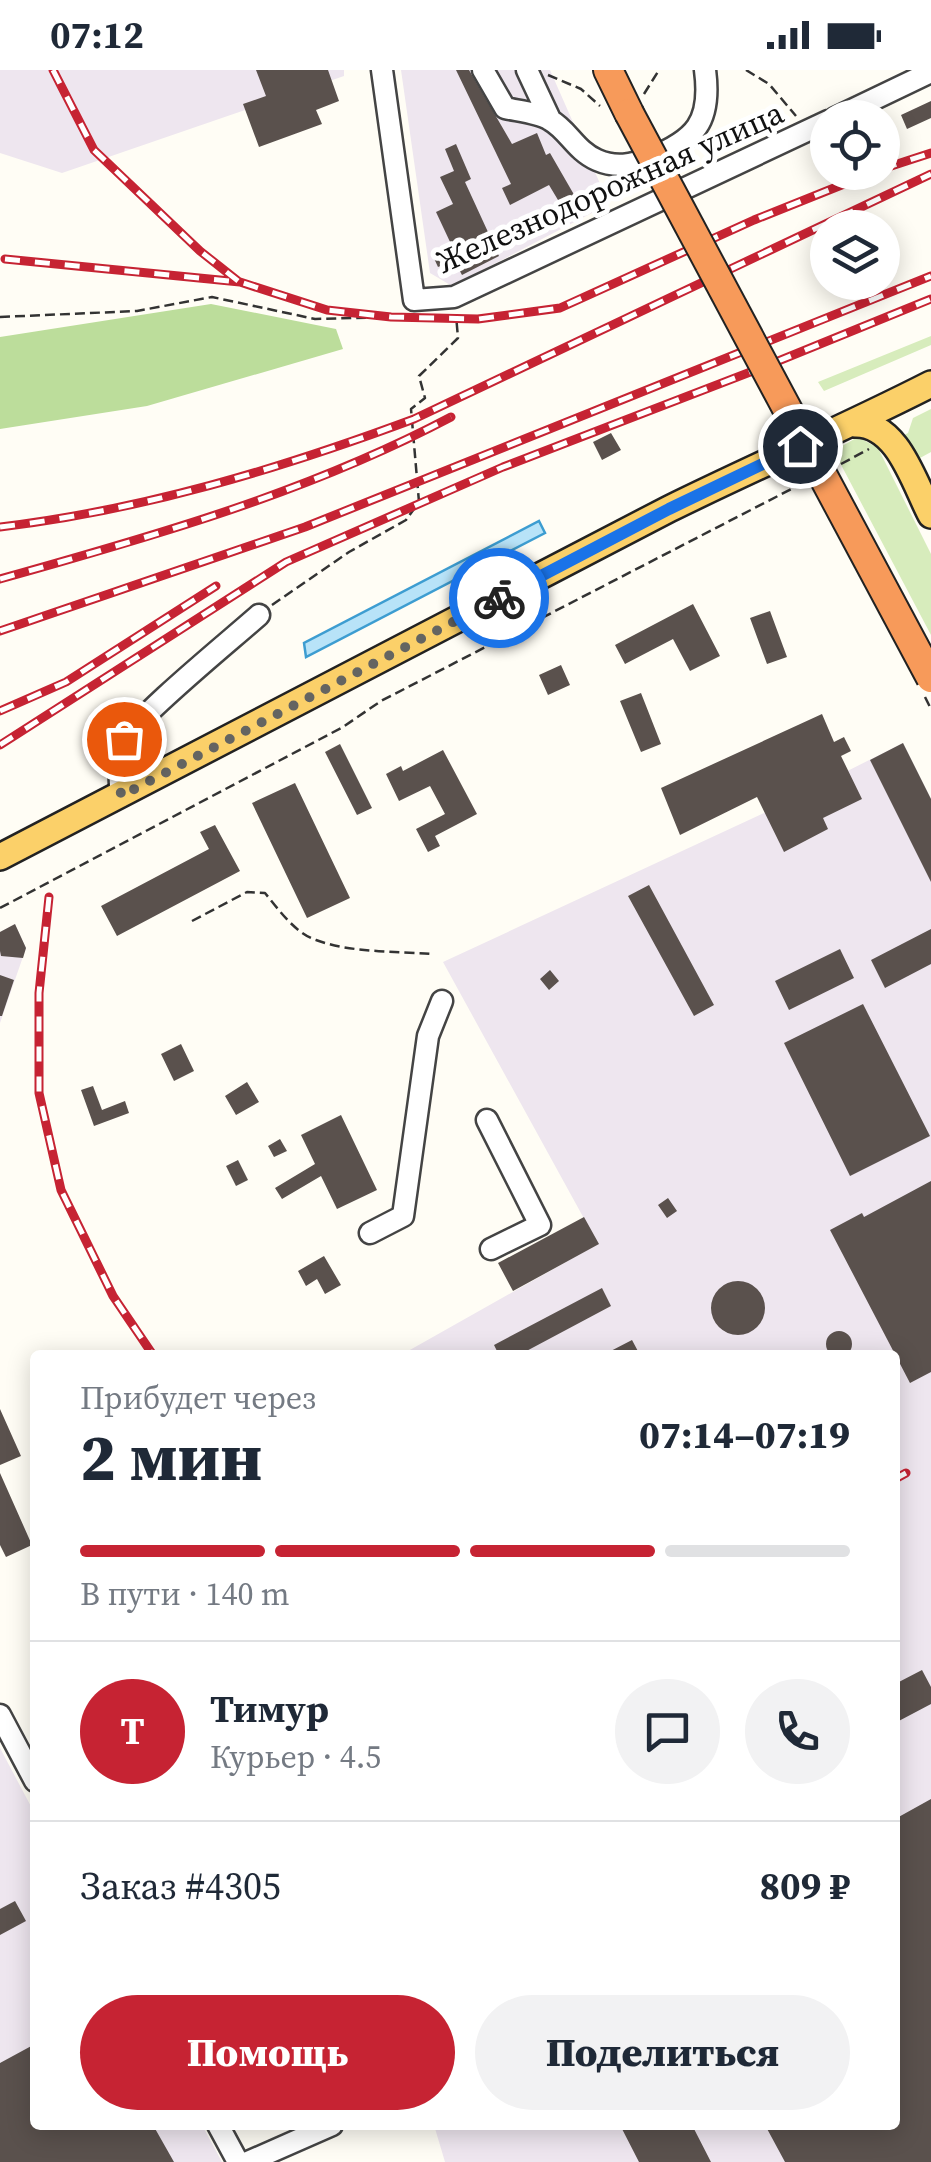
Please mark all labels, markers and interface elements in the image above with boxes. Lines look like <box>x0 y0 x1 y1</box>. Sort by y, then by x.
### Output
text: 07:12 <box>50 9 144 61</box>
street label: Железнодорожная улица <box>430 90 791 283</box>
map controls <box>810 100 900 300</box>
button: locate <box>810 100 900 190</box>
button: layers <box>810 210 900 300</box>
pin <box>758 404 843 489</box>
icon: home <box>773 419 828 474</box>
courier <box>449 548 549 648</box>
icon: bike <box>472 571 527 626</box>
pin <box>82 697 167 782</box>
icon: bag <box>97 712 152 767</box>
text: Прибудет через <box>80 1376 316 1420</box>
text: 07:14–07:19 <box>639 1409 850 1461</box>
text: 2 мин <box>80 1413 262 1502</box>
text: В пути · 140 m <box>80 1572 290 1616</box>
button: chat <box>615 1679 720 1784</box>
button: phone <box>745 1679 850 1784</box>
text: Тимур <box>210 1683 329 1735</box>
text: Т <box>120 1705 145 1757</box>
text: Курьер · 4.5 <box>210 1735 381 1779</box>
text: Заказ #4305 <box>80 1860 281 1912</box>
text: 809 ₽ <box>759 1860 850 1912</box>
button: Помощь <box>80 1995 455 2110</box>
button: Поделиться <box>475 1995 850 2110</box>

